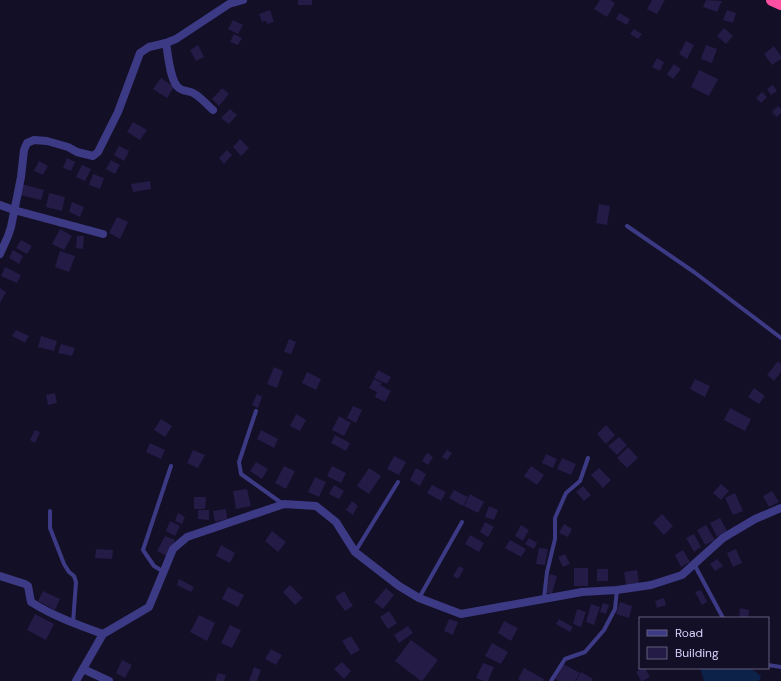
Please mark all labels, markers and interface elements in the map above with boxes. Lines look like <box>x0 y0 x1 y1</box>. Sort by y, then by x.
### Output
legend <box>639 617 769 669</box>
text: Road <box>675 625 703 641</box>
text: Building <box>675 645 719 661</box>

